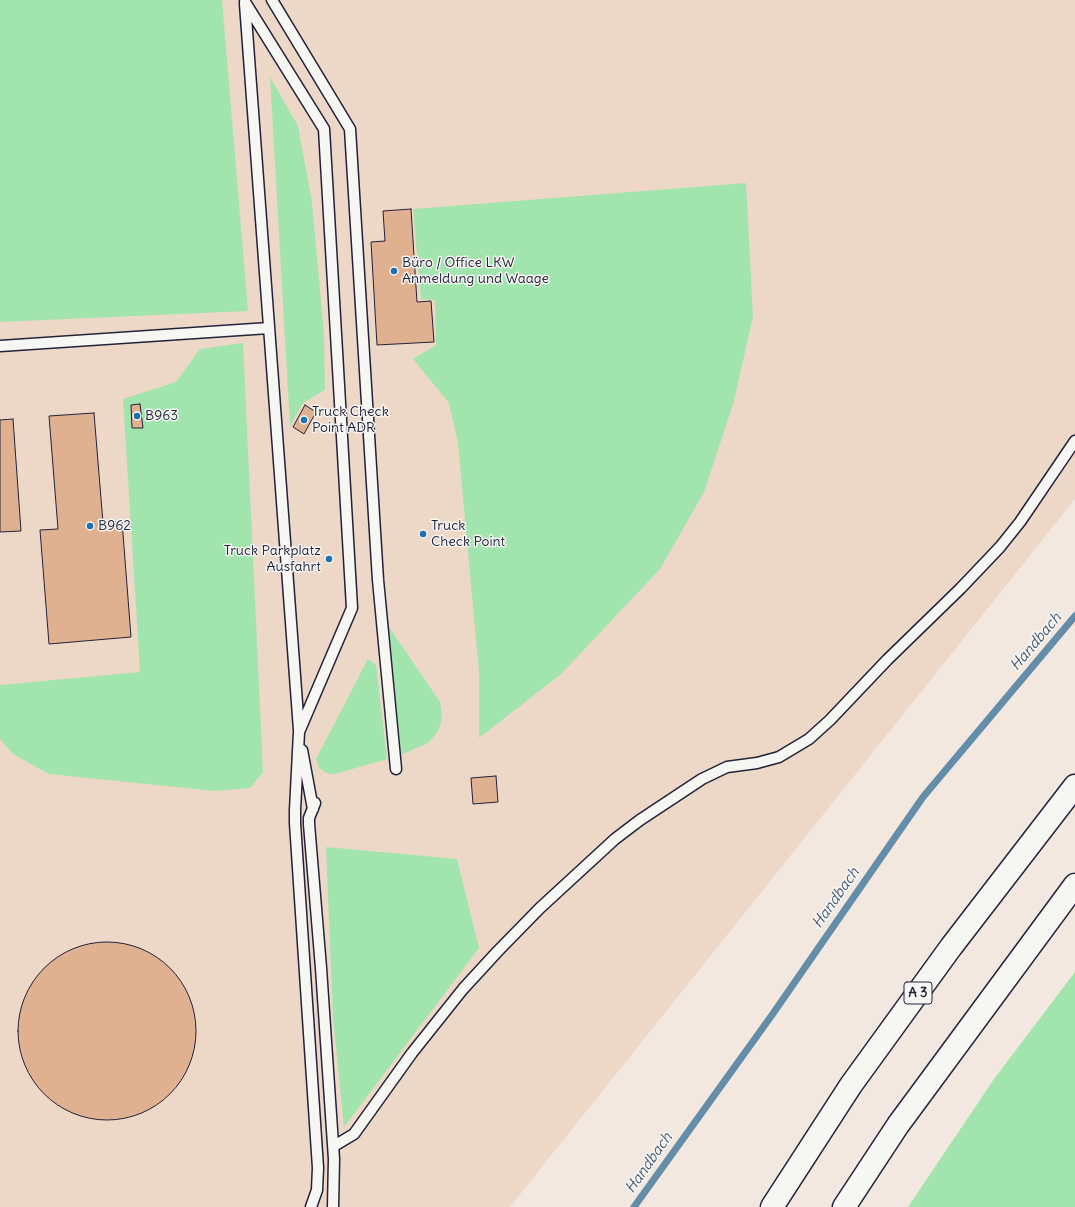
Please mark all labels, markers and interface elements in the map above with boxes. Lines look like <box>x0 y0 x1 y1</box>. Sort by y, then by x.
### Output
place label: Büro / Office LKW Anmeldung und Waage <box>402 255 549 288</box>
marker: Büro / Office LKW Anmeldung und Waage <box>389 266 399 276</box>
place label: Truck Check Point ADR <box>312 404 389 436</box>
place label: B963 <box>145 408 178 424</box>
marker: B963 <box>132 411 142 421</box>
marker: Truck Check Point ADR <box>299 415 309 425</box>
place label: B962 <box>98 518 131 534</box>
place label: Truck Check Point <box>431 518 505 550</box>
marker: B962 <box>85 521 95 531</box>
marker: Truck Check Point <box>418 529 428 539</box>
place label: Truck Parkplatz Ausfahrt <box>224 543 321 576</box>
marker: Truck Parkplatz Ausfahrt <box>324 554 334 564</box>
water label: Handbach <box>1007 609 1065 675</box>
water label: Handbach <box>809 864 863 932</box>
road number: A 3 <box>904 982 932 1004</box>
water label: Handbach <box>622 1129 676 1197</box>

